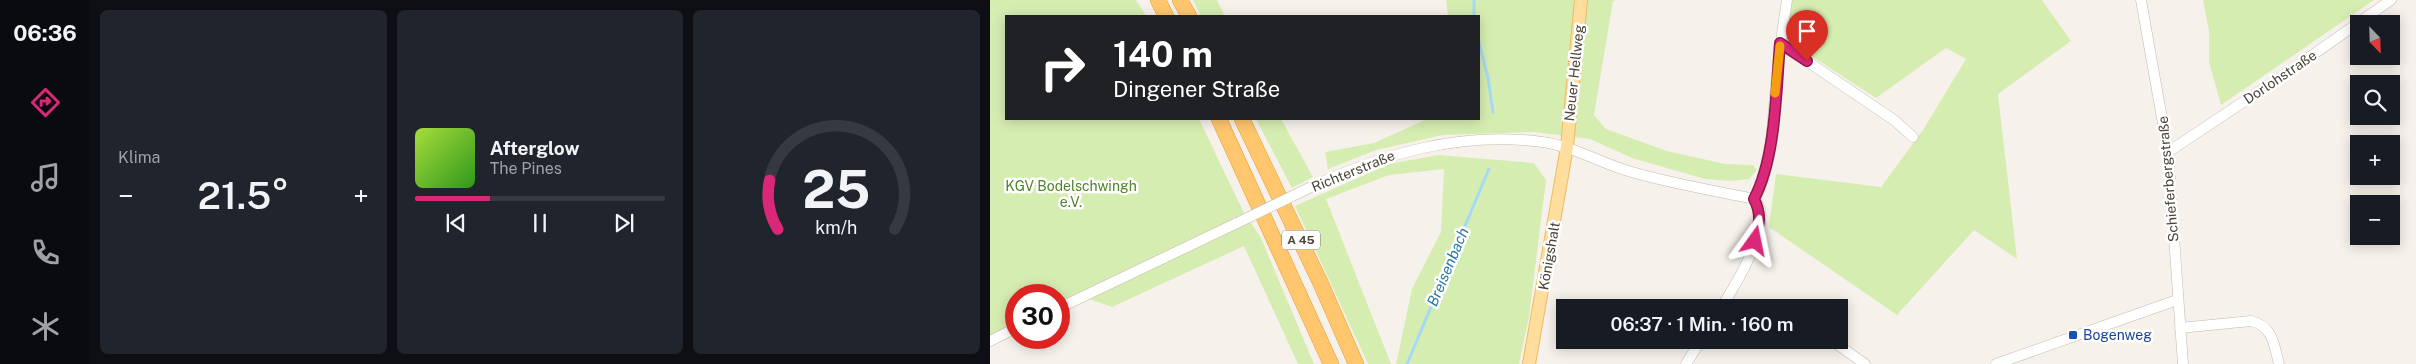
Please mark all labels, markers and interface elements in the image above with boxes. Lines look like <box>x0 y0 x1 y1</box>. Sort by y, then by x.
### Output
pin <box>1786 10 1828 61</box>
north arrow <box>2350 15 2400 65</box>
map controls <box>2350 15 2400 245</box>
icon: arrive <box>1793 17 1821 45</box>
text: 06:36 <box>13 20 77 46</box>
street label: Neuer Hellweg <box>1561 24 1587 122</box>
text: 140 m <box>1113 34 1213 75</box>
icon: right <box>1030 35 1095 100</box>
street label: Dorlohstraße <box>2241 47 2320 107</box>
button: search <box>2350 75 2400 125</box>
text: Dingener Straße <box>1113 76 1280 102</box>
icon: directions <box>28 85 63 120</box>
street label: Schieferbergstraße <box>2155 115 2181 243</box>
button: + <box>2350 135 2400 185</box>
text: Afterglow <box>490 137 579 159</box>
street label: Richterstraße <box>1309 147 1397 195</box>
text: Klima <box>118 148 160 167</box>
text: The Pines <box>490 159 562 178</box>
text: 25 <box>803 159 871 220</box>
icon: music <box>28 160 63 195</box>
text: 21.5° <box>197 173 289 218</box>
park label: KGV Bodelschwingh e.V. <box>1005 178 1137 210</box>
text: − <box>118 179 134 212</box>
text: + <box>353 179 369 212</box>
button: − <box>2350 195 2400 245</box>
icon: previous <box>442 209 470 237</box>
icon: pause <box>526 209 554 237</box>
icon: next <box>610 209 638 237</box>
position arrow <box>1728 214 1780 266</box>
text: km/h <box>816 217 858 238</box>
street label: Königshalt <box>1535 221 1563 291</box>
water label: Breisenbach <box>1423 225 1472 309</box>
road number: A 45 <box>1282 230 1320 250</box>
icon: phone <box>28 235 63 270</box>
speed limit sign: 30 <box>1005 284 1070 349</box>
icon: climate <box>28 309 63 344</box>
text: 06:37 · 1 Min. · 160 m <box>1611 313 1793 335</box>
place label: Bogenweg <box>2083 327 2152 343</box>
marker: Bogenweg <box>2067 329 2079 341</box>

